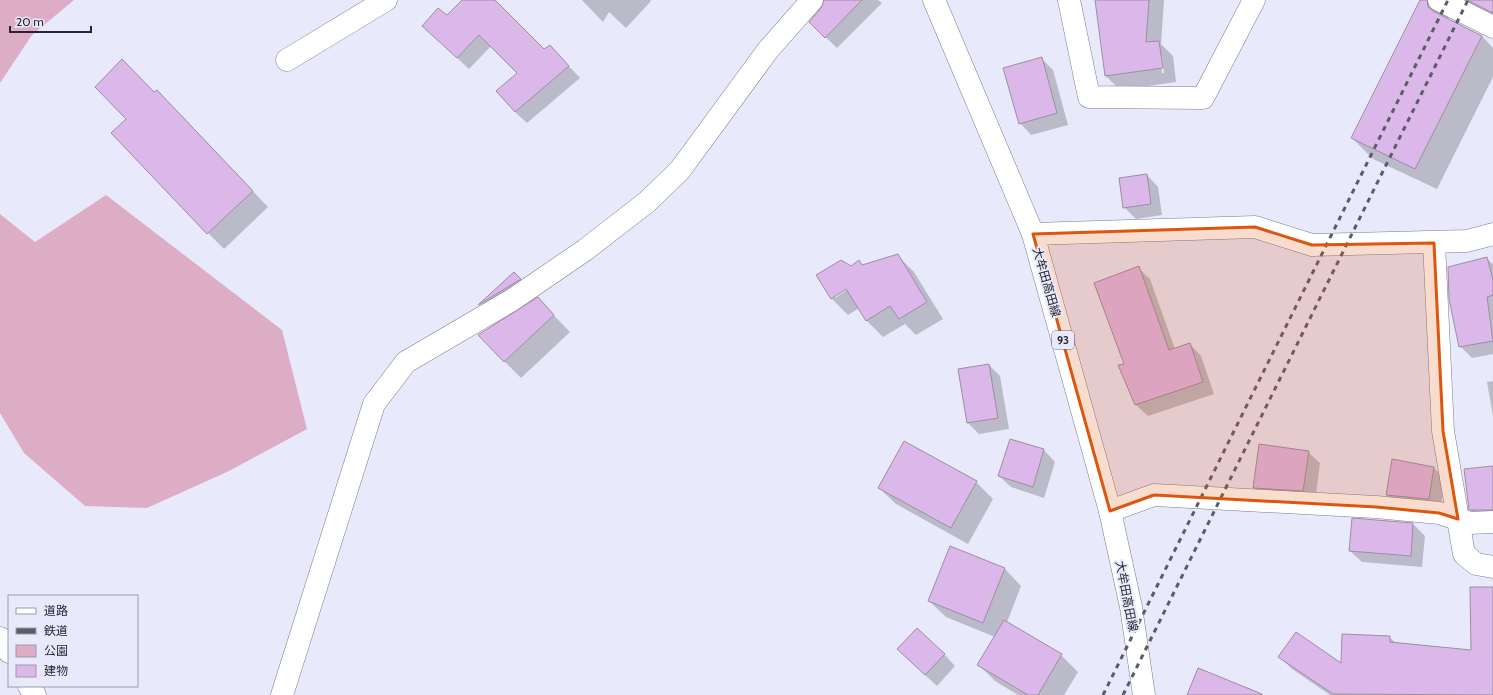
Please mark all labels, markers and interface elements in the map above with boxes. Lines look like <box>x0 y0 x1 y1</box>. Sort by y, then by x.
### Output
scale bar <box>10 8 91 34</box>
text: 20 m <box>16 14 44 29</box>
street label: 大牟田高田線 <box>1030 245 1064 319</box>
road number: 93 <box>1052 331 1074 349</box>
street label: 大牟田高田線 <box>1113 559 1141 633</box>
legend <box>8 595 138 687</box>
text: 道路 <box>44 603 68 618</box>
text: 鉄道 <box>44 623 68 638</box>
text: 公園 <box>44 643 68 658</box>
text: 建物 <box>44 663 68 678</box>

